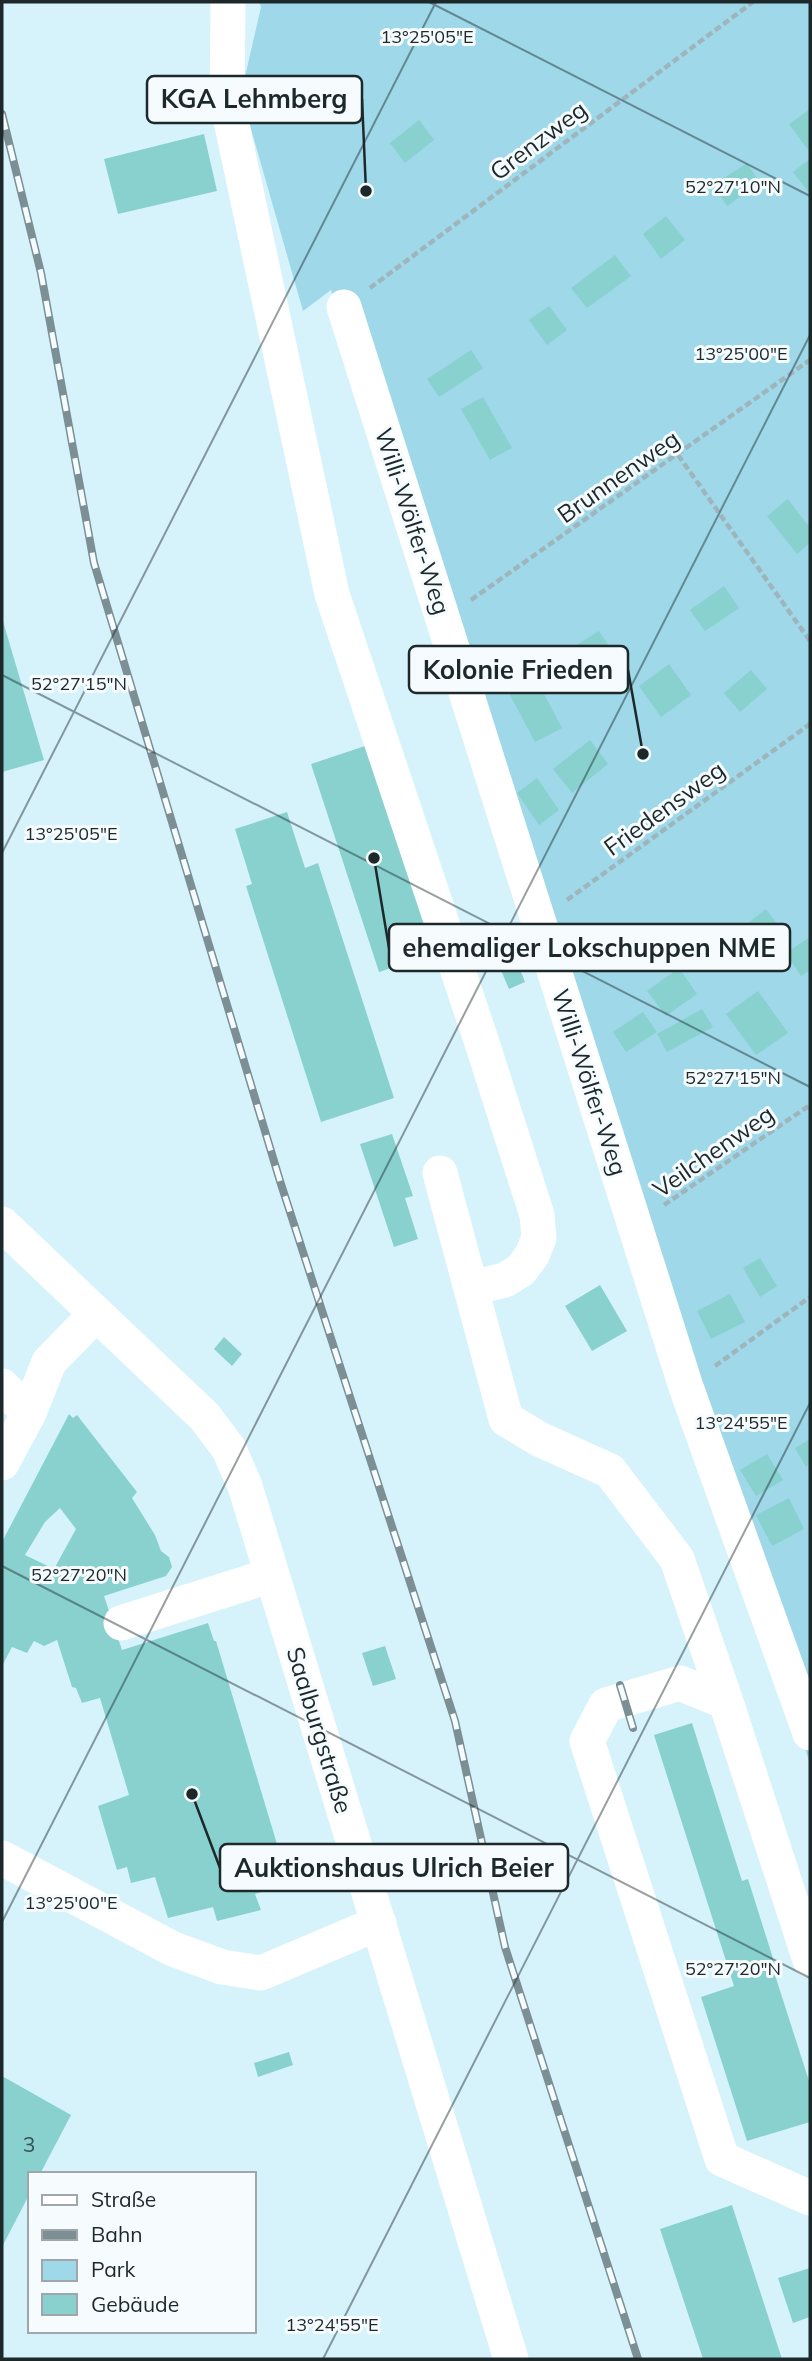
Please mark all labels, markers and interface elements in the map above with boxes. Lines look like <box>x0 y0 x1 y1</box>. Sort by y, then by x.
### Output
text: 13°25'05"E <box>380 25 474 48</box>
callout: KGA Lehmberg <box>147 76 362 123</box>
text: KGA Lehmberg <box>161 82 347 115</box>
street label: Grenzweg <box>484 94 592 186</box>
text: 52°27'10"N <box>685 175 781 198</box>
text: 13°25'00"E <box>694 342 788 365</box>
street label: Brunnenweg <box>551 423 685 529</box>
street label: Willi-Wölfer-Weg <box>369 424 457 618</box>
callout: Kolonie Frieden <box>409 646 628 693</box>
text: Kolonie Frieden <box>423 653 613 686</box>
text: 52°27'15"N <box>31 672 127 695</box>
street label: Friedensweg <box>598 754 730 862</box>
text: 13°25'05"E <box>24 822 118 845</box>
callout: ehemaliger Lokschuppen NME <box>389 924 790 971</box>
text: ehemaliger Lokschuppen NME <box>402 931 776 964</box>
street label: Willi-Wölfer-Weg <box>546 985 634 1179</box>
text: 52°27'15"N <box>685 1066 781 1089</box>
street label: Veilchenweg <box>647 1098 779 1204</box>
text: 13°24'55"E <box>694 1411 788 1434</box>
text: 52°27'20"N <box>31 1563 127 1586</box>
street label: Saalburgstraße <box>280 1643 360 1817</box>
callout: Auktionshaus Ulrich Beier <box>220 1844 568 1891</box>
text: Auktionshaus Ulrich Beier <box>234 1851 555 1884</box>
text: 13°25'00"E <box>24 1891 118 1914</box>
text: 52°27'20"N <box>685 1957 781 1980</box>
house number: 3 <box>23 2131 35 2157</box>
legend <box>28 2172 256 2333</box>
text: Straße <box>91 2186 156 2212</box>
text: Bahn <box>91 2221 143 2247</box>
text: Park <box>91 2256 135 2282</box>
text: Gebäude <box>91 2291 179 2317</box>
text: 13°24'55"E <box>285 2313 379 2336</box>

